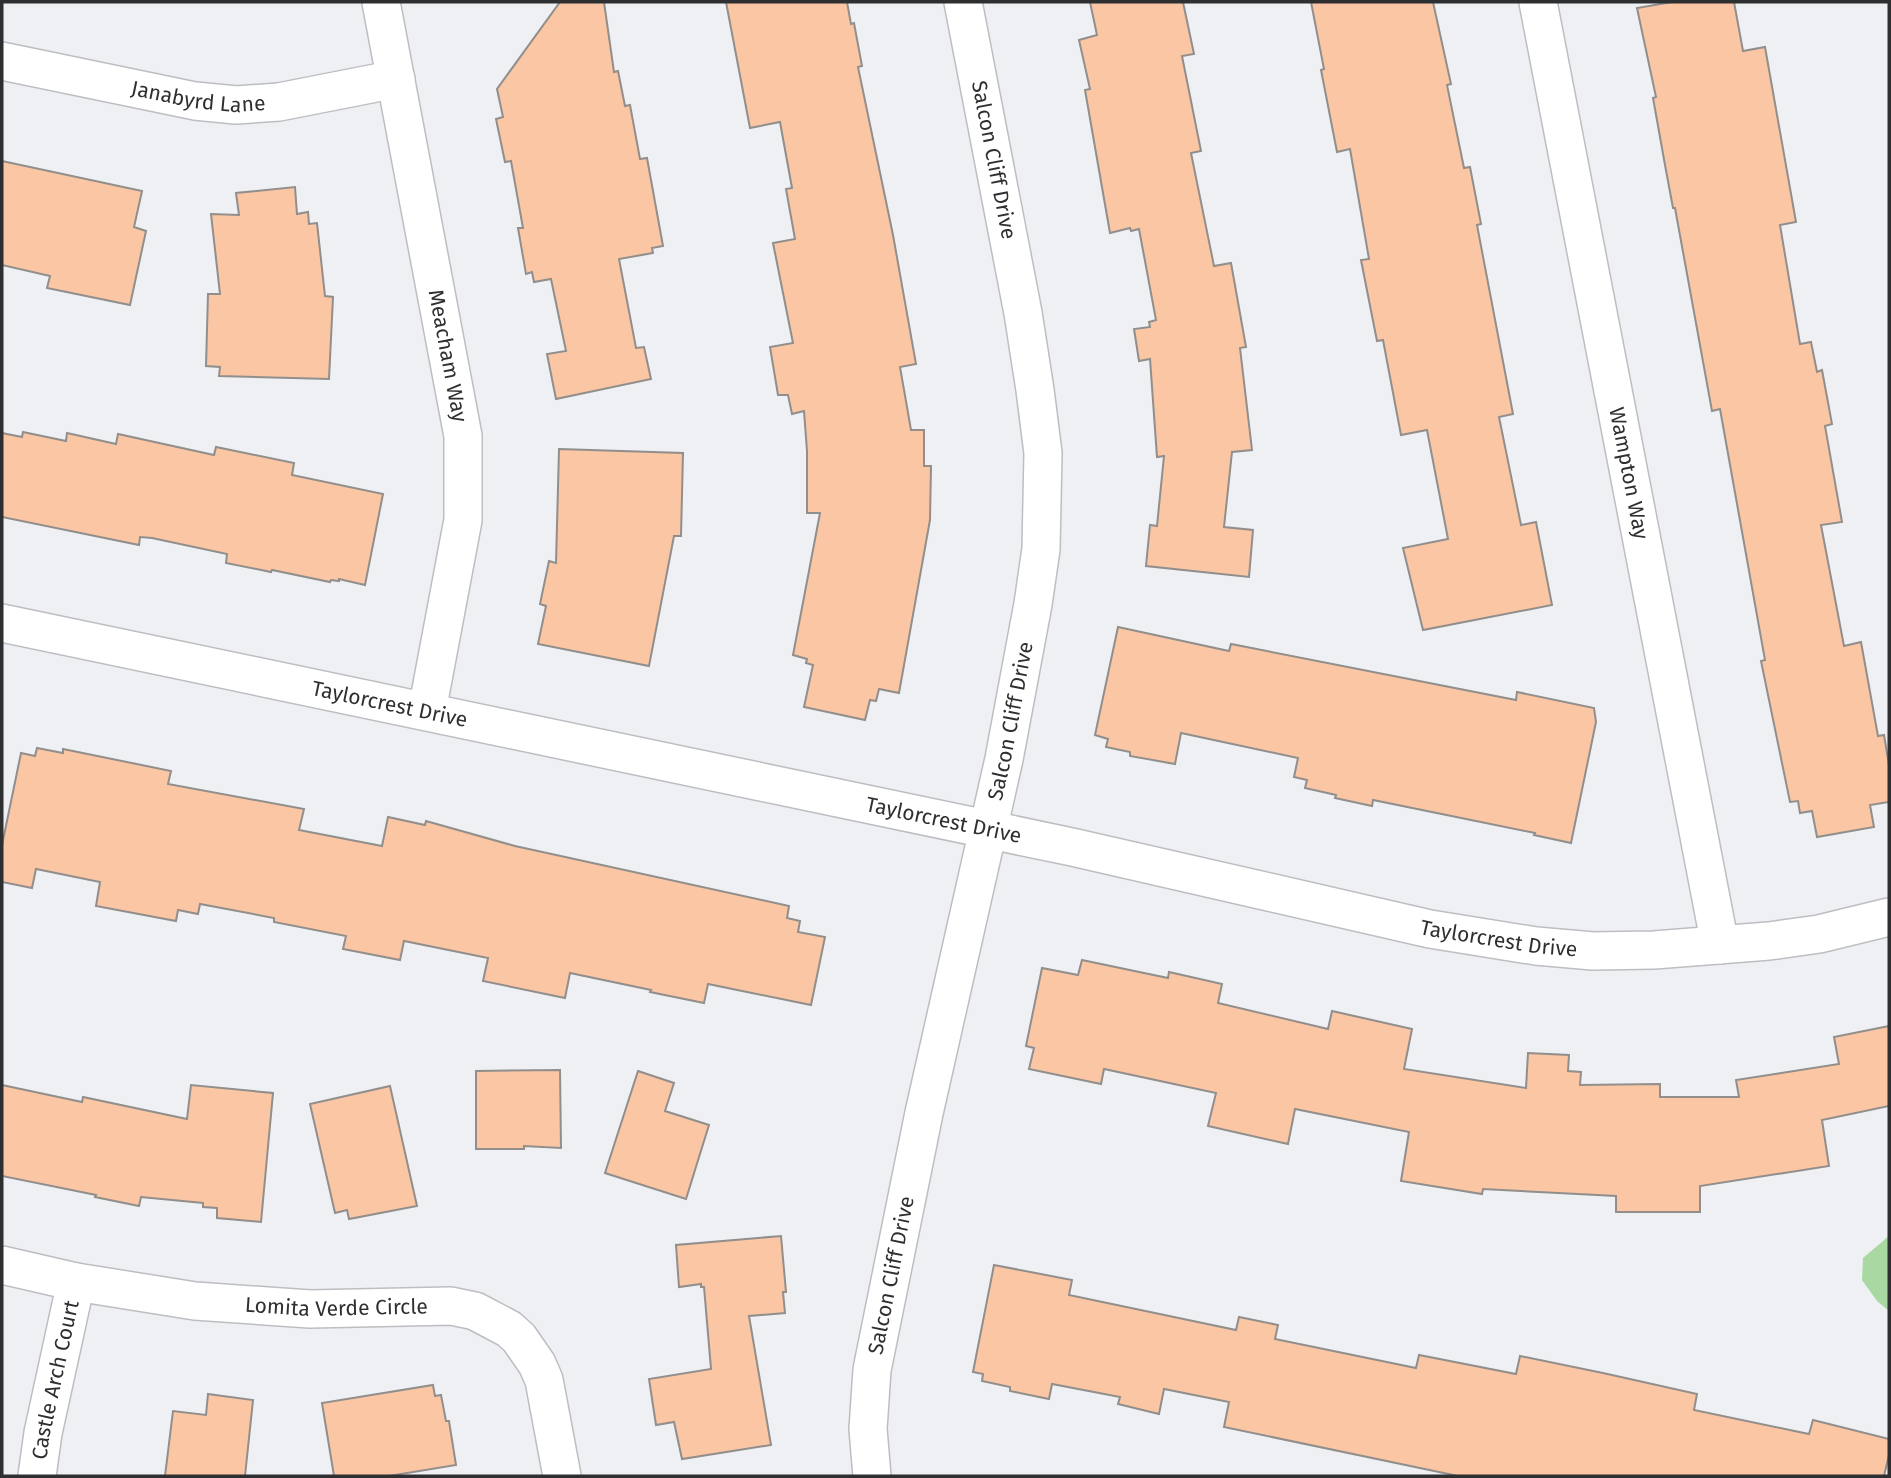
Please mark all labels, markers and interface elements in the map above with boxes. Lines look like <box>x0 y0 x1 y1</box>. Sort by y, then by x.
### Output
street label: Janabyrd Lane <box>129 75 266 118</box>
street label: Salcon Cliff Drive <box>966 79 1022 241</box>
street label: Meacham Way <box>423 287 473 425</box>
street label: Wampton Way <box>1603 405 1655 542</box>
street label: Salcon Cliff Drive <box>982 640 1039 803</box>
street label: Taylorcrest Drive <box>309 675 470 733</box>
street label: Taylorcrest Drive <box>863 791 1024 849</box>
street label: Taylorcrest Drive <box>1418 914 1578 963</box>
street label: Salcon Cliff Drive <box>862 1194 920 1357</box>
street label: Lomita Verde Circle <box>244 1292 428 1322</box>
street label: Castle Arch Court <box>26 1297 85 1461</box>

